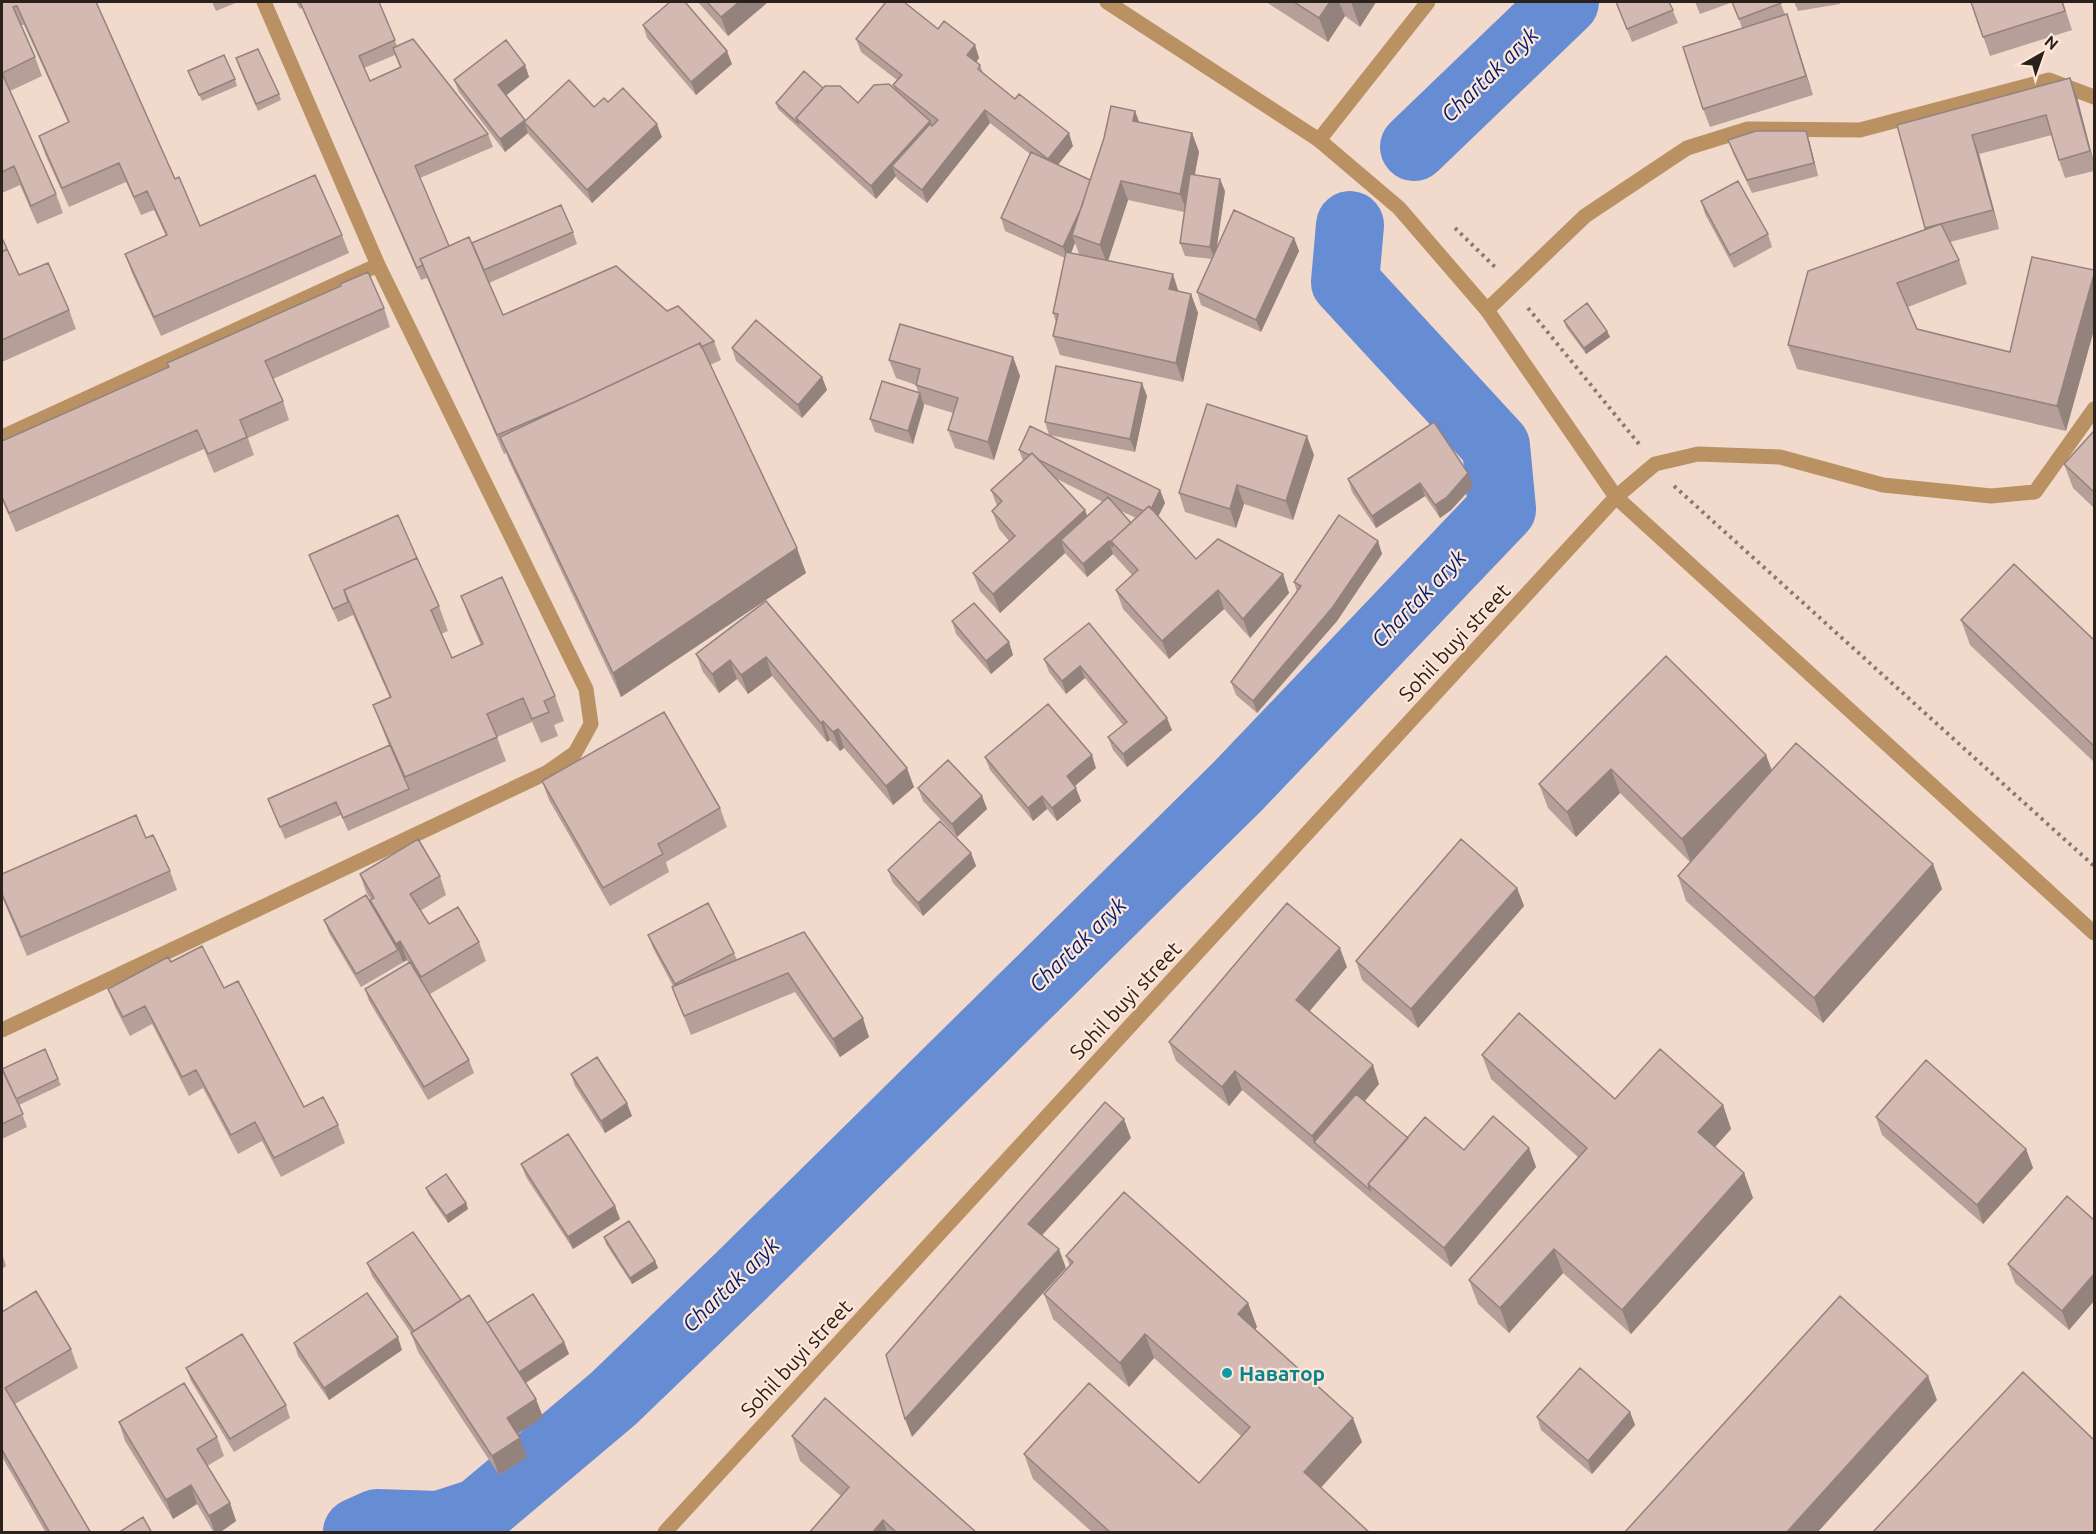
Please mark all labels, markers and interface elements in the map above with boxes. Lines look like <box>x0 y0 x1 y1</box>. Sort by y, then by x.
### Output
water label: Chartak aryk <box>1435 21 1543 126</box>
north arrow <box>2012 24 2072 84</box>
text: N <box>2041 32 2062 53</box>
water label: Chartak aryk <box>1366 544 1471 652</box>
street label: Sohil buyi street <box>1393 578 1515 706</box>
water label: Chartak aryk <box>1023 891 1131 996</box>
street label: Sohil buyi street <box>1064 936 1186 1064</box>
water label: Chartak aryk <box>676 1231 784 1336</box>
street label: Sohil buyi street <box>735 1294 857 1422</box>
place label: Наватор <box>1239 1361 1325 1385</box>
marker: Наватор <box>1220 1366 1234 1380</box>

